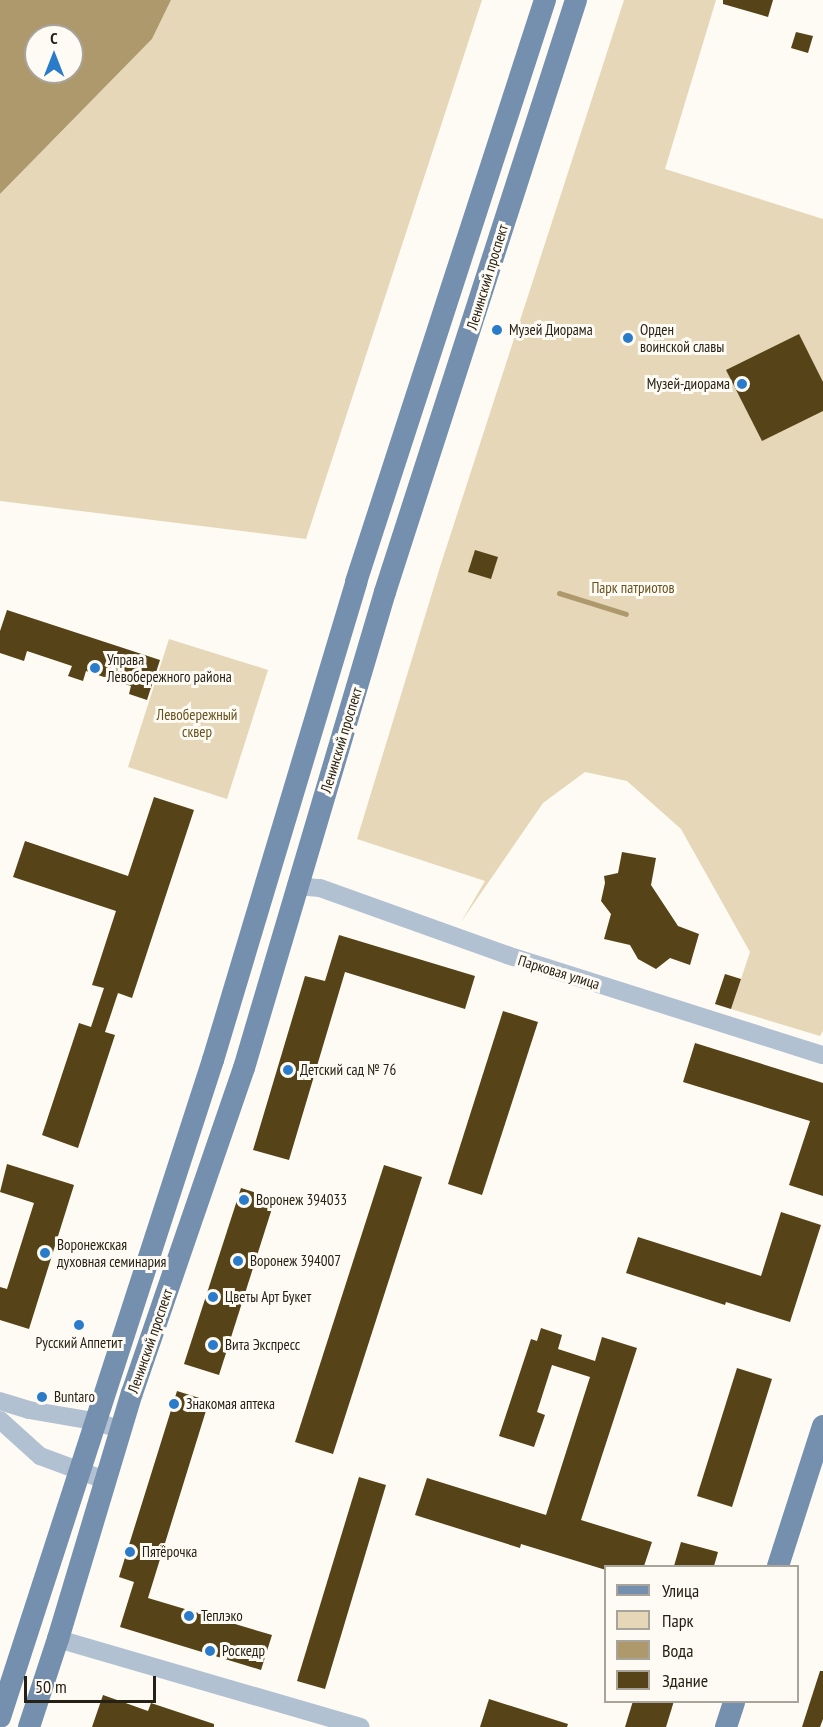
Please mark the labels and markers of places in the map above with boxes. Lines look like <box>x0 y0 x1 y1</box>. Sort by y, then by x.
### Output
place label: Орден воинской славы <box>640 320 724 355</box>
place label: Музей Диорама <box>509 321 593 339</box>
marker: Музей Диорама <box>490 323 504 337</box>
marker: Орден воинской славы <box>621 331 635 345</box>
place label: Музей-диорама <box>647 375 730 393</box>
marker: Музей-диорама <box>735 377 749 391</box>
place label: Управа Левобережного района <box>107 650 232 685</box>
marker: Управа Левобережного района <box>88 661 102 675</box>
place label: Детский сад № 76 <box>300 1061 396 1079</box>
marker: Детский сад № 76 <box>281 1063 295 1077</box>
place label: Воронеж 394033 <box>256 1191 347 1209</box>
marker: Воронеж 394033 <box>237 1193 251 1207</box>
place label: Воронежская духовная семинария <box>57 1235 166 1270</box>
marker: Воронежская духовная семинария <box>38 1246 52 1260</box>
place label: Воронеж 394007 <box>250 1252 341 1270</box>
marker: Воронеж 394007 <box>231 1254 245 1268</box>
place label: Цветы Арт Букет <box>225 1288 312 1306</box>
marker: Цветы Арт Букет <box>206 1290 220 1304</box>
marker: Русский Аппетит <box>72 1318 86 1332</box>
place label: Русский Аппетит <box>35 1334 123 1352</box>
place label: Вита Экспресс <box>225 1336 300 1354</box>
marker: Вита Экспресс <box>206 1338 220 1352</box>
place label: Buntaro <box>54 1388 95 1406</box>
marker: Buntaro <box>35 1390 49 1404</box>
place label: Знакомая аптека <box>186 1395 275 1413</box>
marker: Знакомая аптека <box>167 1397 181 1411</box>
place label: Пятёрочка <box>142 1543 197 1561</box>
marker: Пятёрочка <box>123 1545 137 1559</box>
place label: Теплэко <box>201 1607 243 1625</box>
marker: Теплэко <box>182 1609 196 1623</box>
place label: Роскедр <box>222 1642 265 1660</box>
marker: Роскедр <box>203 1644 217 1658</box>

